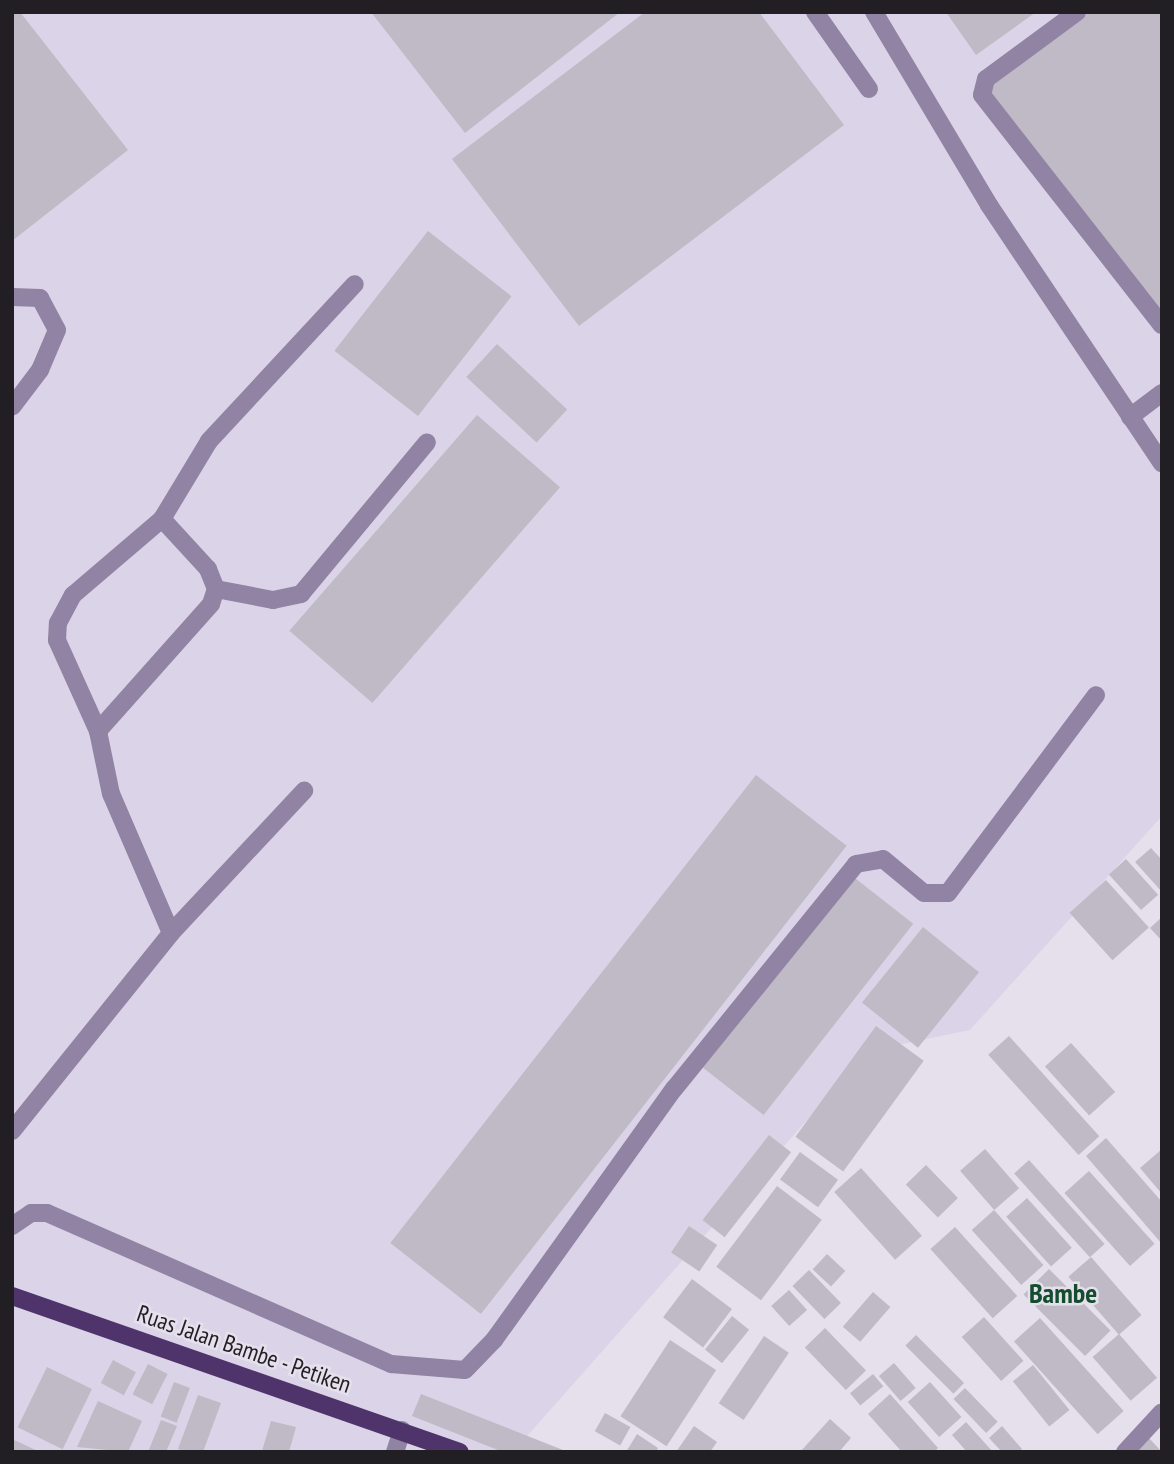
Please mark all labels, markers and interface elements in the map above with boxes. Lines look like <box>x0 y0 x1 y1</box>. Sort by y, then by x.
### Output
district label: Bambe <box>1029 1276 1097 1310</box>
street label: Ruas Jalan Bambe - Petiken <box>132 1299 356 1399</box>

